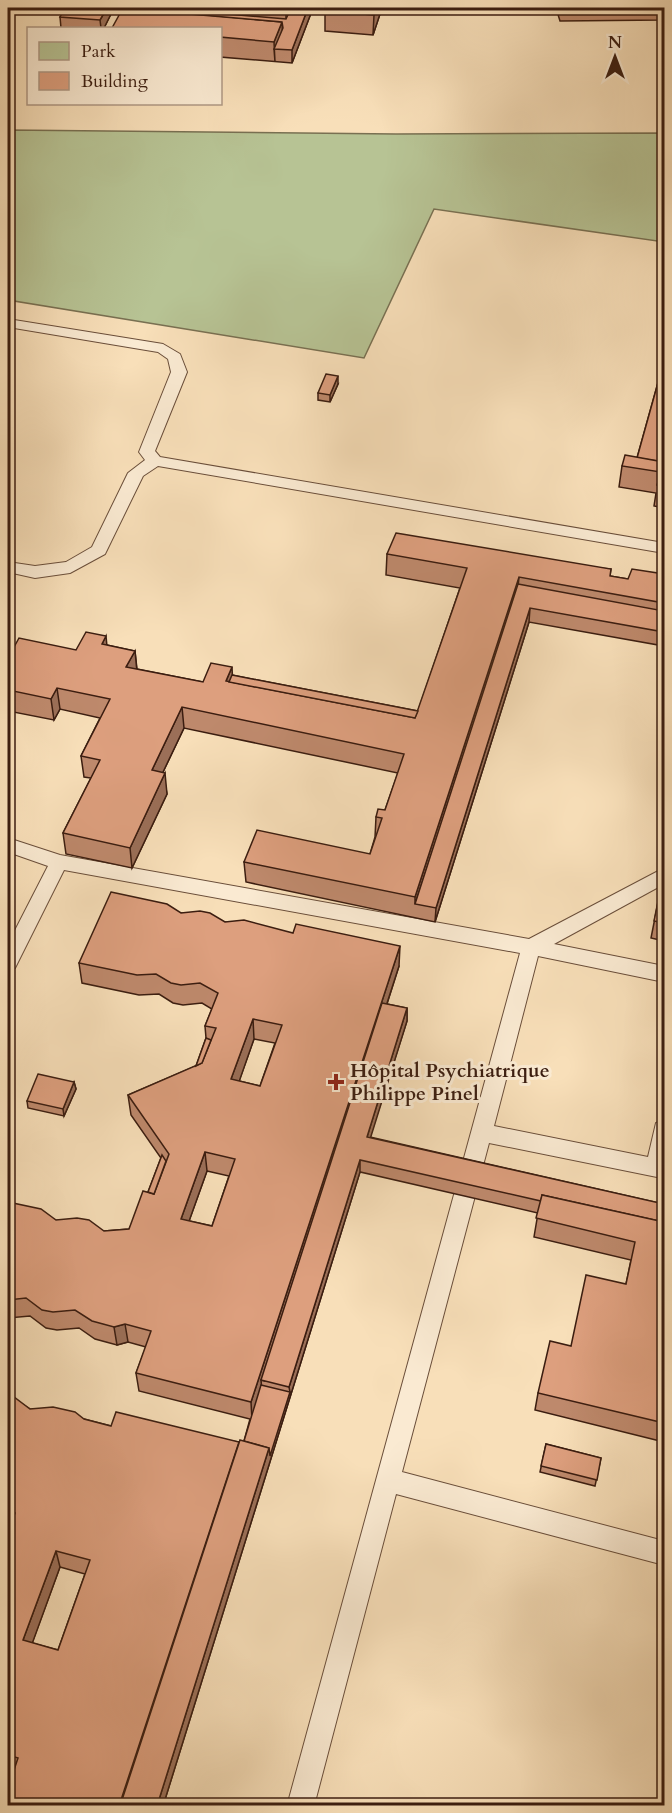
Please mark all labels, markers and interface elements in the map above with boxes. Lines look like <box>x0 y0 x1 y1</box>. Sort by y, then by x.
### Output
legend <box>27 27 222 105</box>
north arrow <box>585 27 645 87</box>
text: N <box>608 32 622 54</box>
text: Park <box>81 39 116 64</box>
text: Building <box>81 69 149 94</box>
place label: Hôpital Psychiatrique Philippe Pinel <box>350 1057 550 1107</box>
marker: Hôpital Psychiatrique Philippe Pinel <box>327 1073 345 1091</box>

